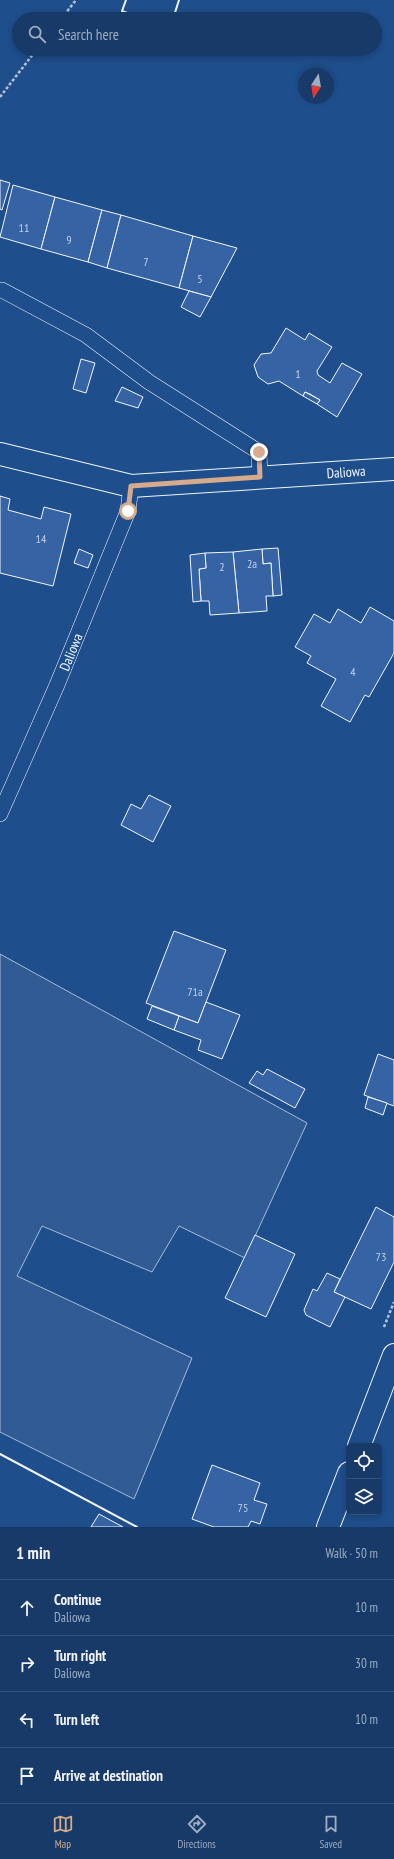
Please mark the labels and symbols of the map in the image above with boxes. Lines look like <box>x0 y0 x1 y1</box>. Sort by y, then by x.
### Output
north arrow <box>298 68 334 104</box>
house number: 11 <box>19 220 29 235</box>
house number: 9 <box>66 232 72 247</box>
house number: 7 <box>143 254 149 269</box>
house number: 5 <box>197 271 203 286</box>
house number: 1 <box>295 366 301 381</box>
route end <box>250 443 268 461</box>
street label: Daliowa <box>326 462 366 482</box>
route start <box>119 502 137 520</box>
house number: 14 <box>36 531 47 546</box>
house number: 2a <box>247 556 257 571</box>
house number: 2 <box>219 559 225 574</box>
street label: Daliowa <box>55 631 87 673</box>
house number: 4 <box>350 664 356 679</box>
house number: 71a <box>187 984 203 999</box>
house number: 73 <box>376 1249 386 1264</box>
house number: 75 <box>238 1500 248 1515</box>

